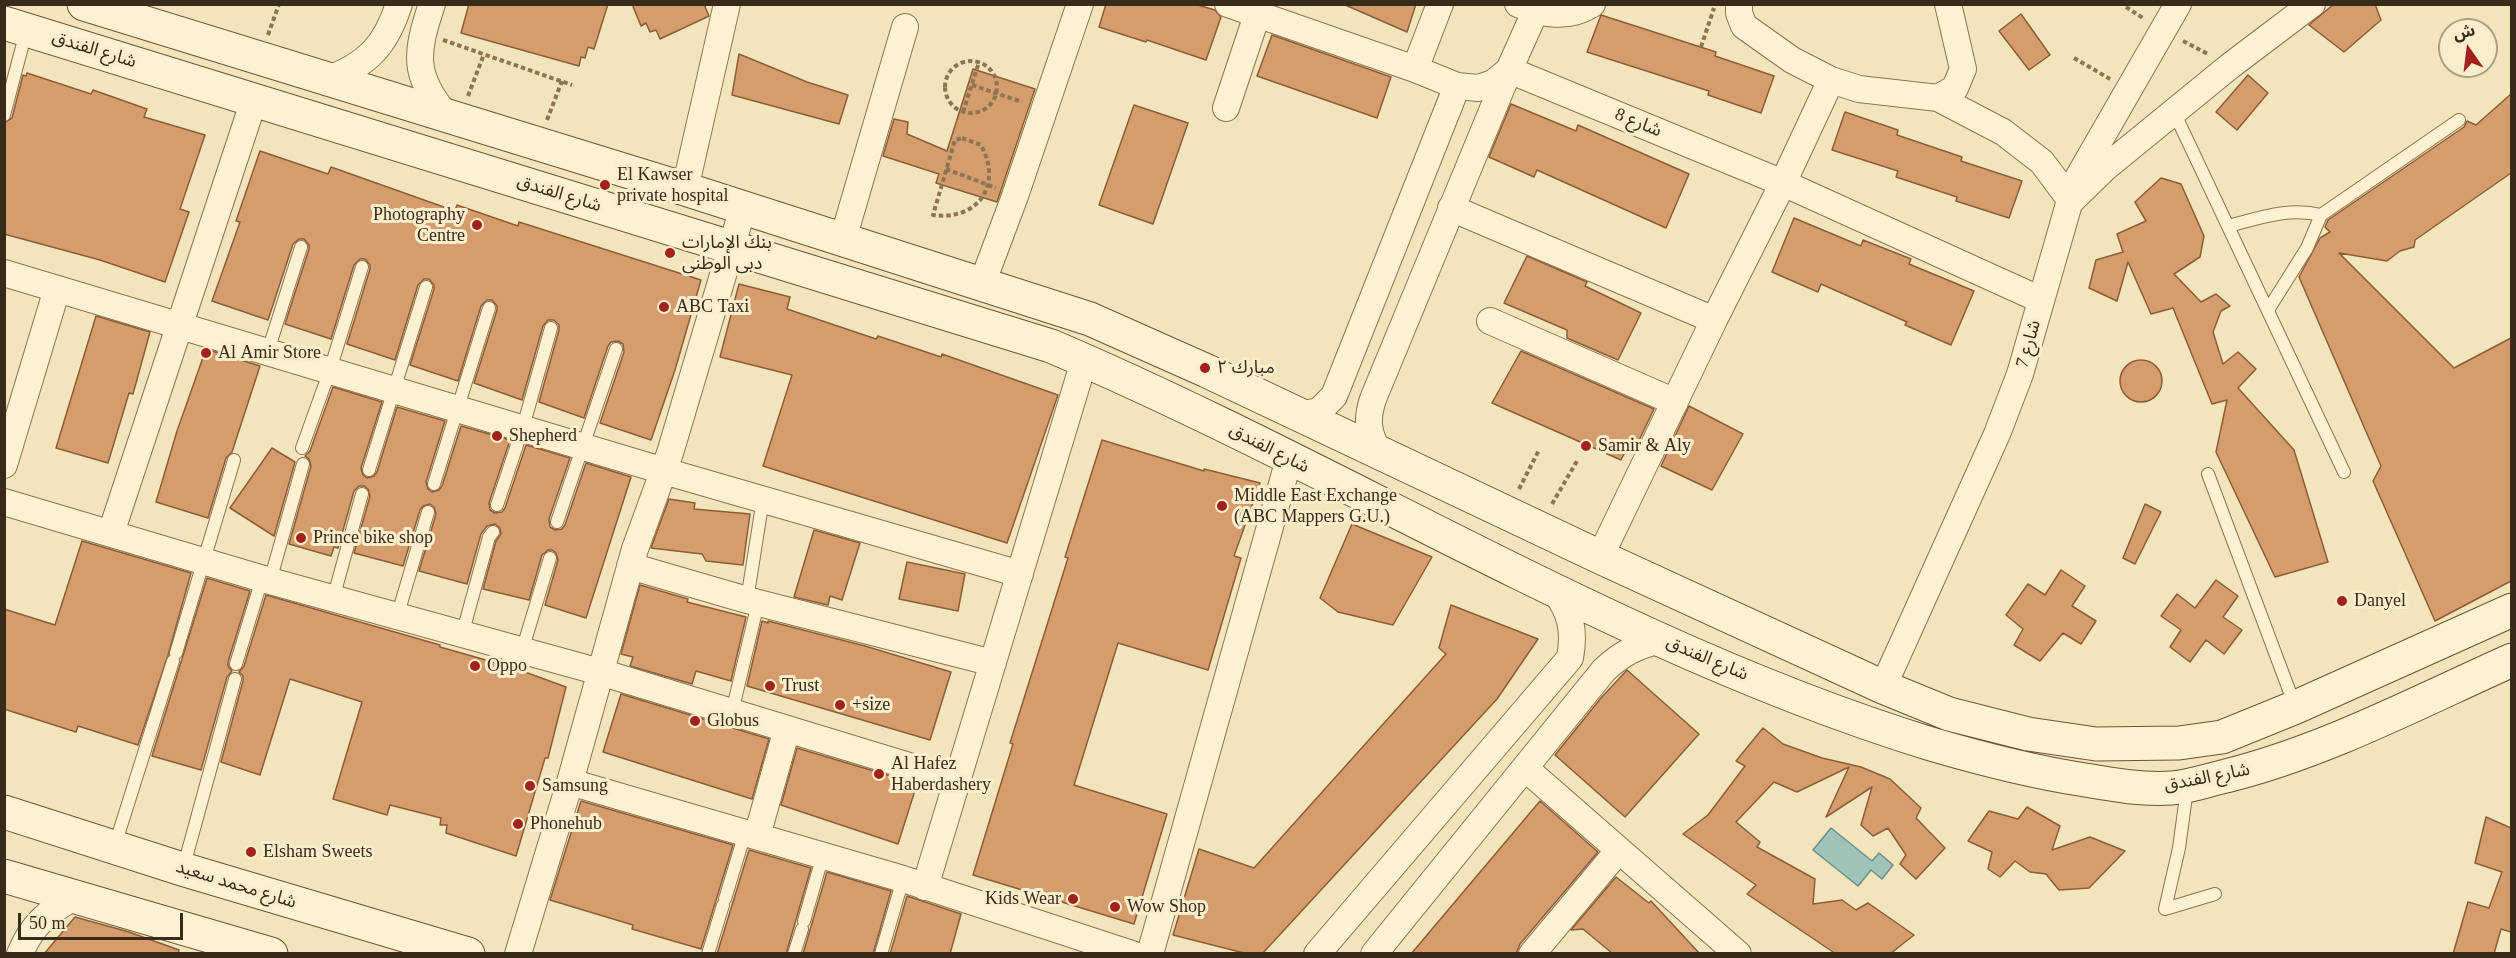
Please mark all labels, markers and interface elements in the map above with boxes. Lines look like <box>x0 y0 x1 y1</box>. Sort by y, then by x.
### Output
north arrow <box>2438 18 2498 78</box>
text: ش <box>2451 21 2477 43</box>
street label: شارع الفندق <box>49 27 139 73</box>
street label: شارع 8 <box>1611 104 1665 142</box>
place label: El Kawser private hospital <box>617 164 728 207</box>
street label: شارع الفندق <box>514 171 604 217</box>
marker: El Kawser private hospital <box>598 178 612 192</box>
place label: Photography Centre <box>373 204 465 246</box>
marker: Photography Centre <box>470 218 484 232</box>
place label: بنك الإمارات دبى الوطنى <box>682 232 772 274</box>
marker: بنك الإمارات دبى الوطنى <box>663 246 677 260</box>
place label: ABC Taxi <box>676 296 749 318</box>
marker: ABC Taxi <box>657 300 671 314</box>
street label: شارع 7 <box>2012 318 2046 370</box>
place label: Al Amir Store <box>218 342 321 364</box>
marker: Al Amir Store <box>199 346 213 360</box>
place label: مبارك ٢ <box>1217 357 1275 379</box>
marker: مبارك ٢ <box>1198 361 1212 375</box>
street label: شارع الفندق <box>1225 420 1313 478</box>
place label: Shepherd <box>509 425 577 447</box>
marker: Shepherd <box>490 429 504 443</box>
place label: Samir & Aly <box>1598 435 1691 457</box>
marker: Samir & Aly <box>1579 439 1593 453</box>
place label: Middle East Exchange (ABC Mappers G.U.) <box>1234 485 1397 528</box>
marker: Middle East Exchange (ABC Mappers G.U.) <box>1215 499 1229 513</box>
place label: Prince bike shop <box>313 527 433 549</box>
marker: Prince bike shop <box>294 531 308 545</box>
place label: Danyel <box>2354 590 2406 612</box>
marker: Danyel <box>2335 594 2349 608</box>
street label: شارع الفندق <box>1663 632 1751 686</box>
place label: Oppo <box>487 655 527 677</box>
marker: Oppo <box>468 659 482 673</box>
place label: Trust <box>782 675 819 697</box>
marker: Trust <box>763 679 777 693</box>
place label: +size <box>852 694 890 716</box>
marker: +size <box>833 698 847 712</box>
place label: Globus <box>707 710 759 732</box>
marker: Globus <box>688 714 702 728</box>
place label: Al Hafez Haberdashery <box>891 753 991 795</box>
street label: شارع الفندق <box>2162 759 2252 797</box>
marker: Al Hafez Haberdashery <box>872 767 886 781</box>
place label: Samsung <box>542 775 608 797</box>
marker: Samsung <box>523 779 537 793</box>
place label: Phonehub <box>530 813 602 835</box>
marker: Phonehub <box>511 817 525 831</box>
place label: Elsham Sweets <box>263 841 372 863</box>
marker: Elsham Sweets <box>244 845 258 859</box>
street label: شارع محمد سعيد <box>173 856 299 914</box>
place label: Kids Wear <box>985 888 1061 910</box>
marker: Kids Wear <box>1066 892 1080 906</box>
place label: Wow Shop <box>1127 896 1206 918</box>
marker: Wow Shop <box>1108 900 1122 914</box>
scale bar <box>21 901 186 939</box>
text: 50 m <box>29 913 66 933</box>

